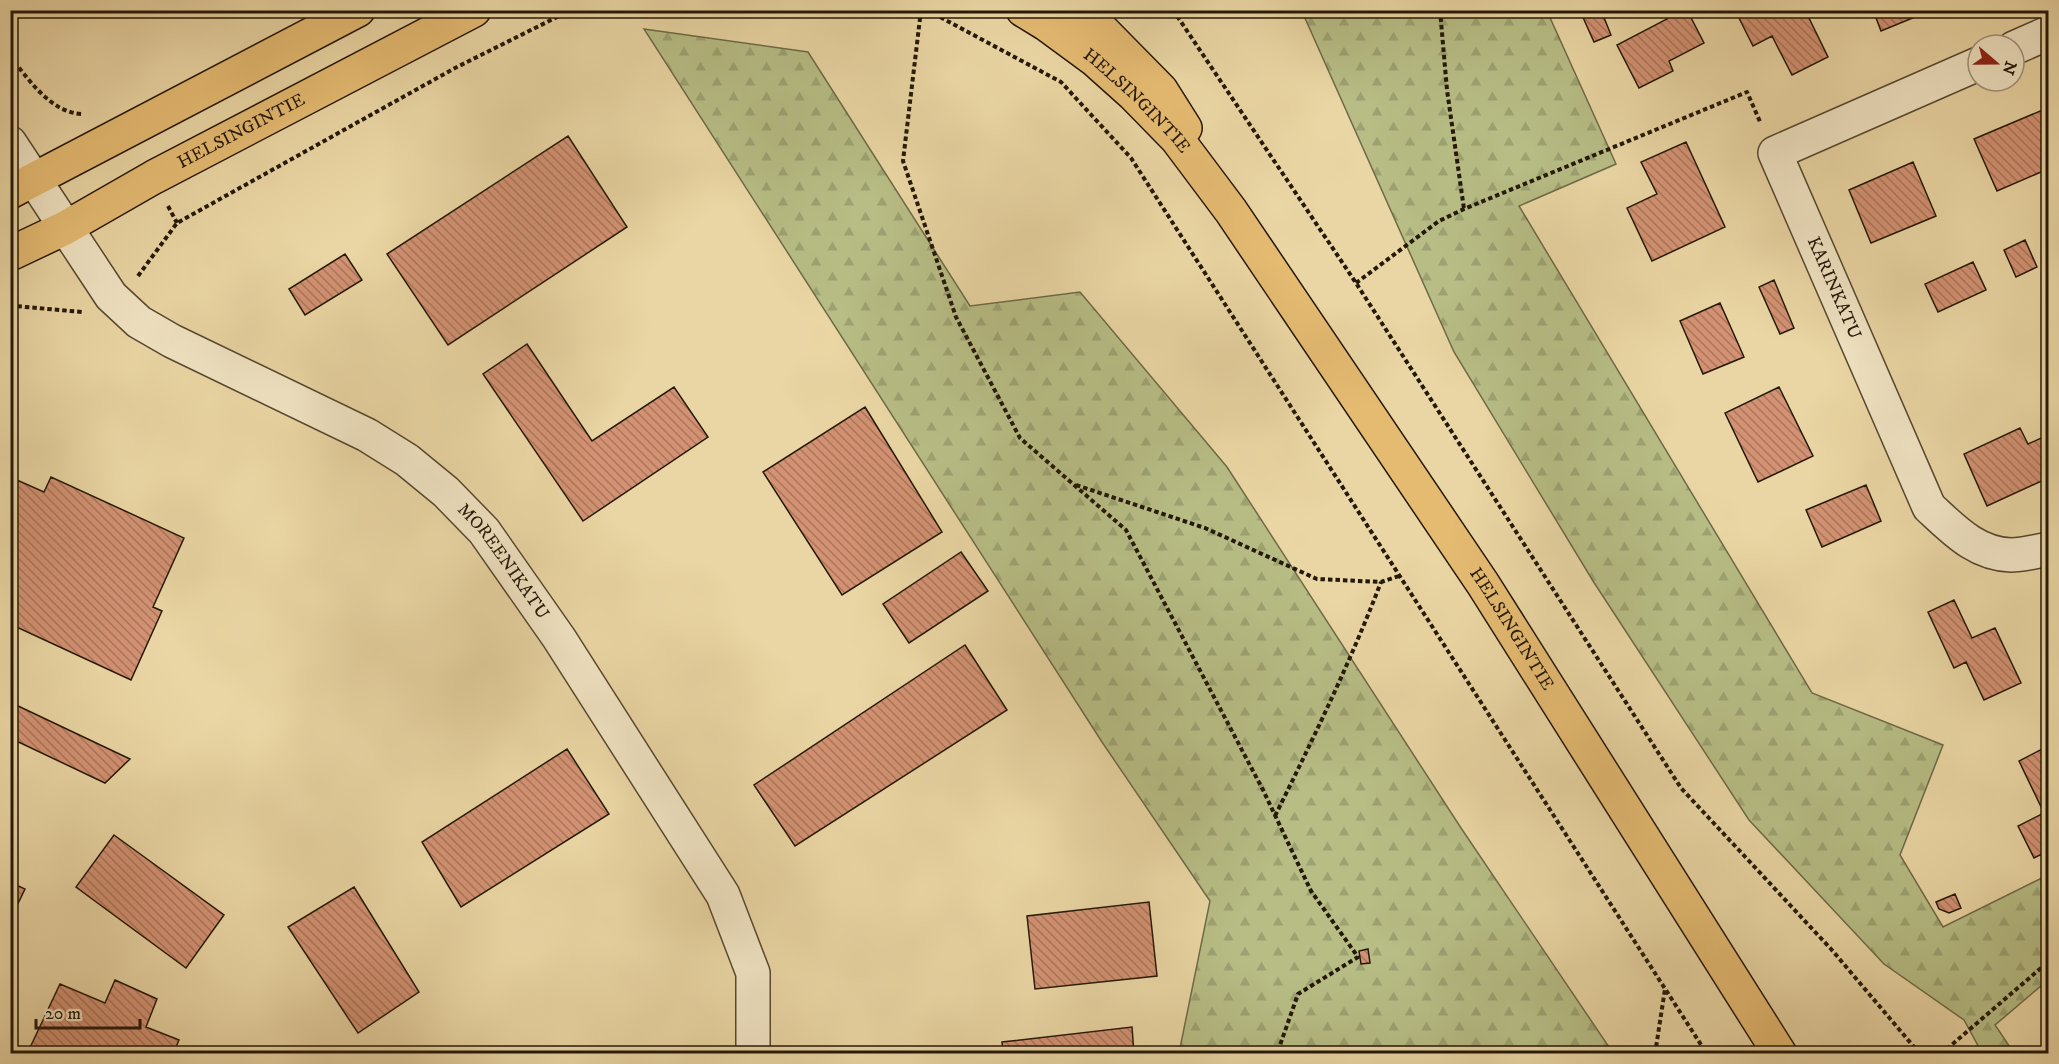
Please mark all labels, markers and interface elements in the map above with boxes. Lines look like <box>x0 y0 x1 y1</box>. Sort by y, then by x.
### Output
north arrow <box>1966 33 2026 93</box>
street label: HELSINGINTIE <box>1079 44 1195 158</box>
text: N <box>1998 58 2021 77</box>
street label: HELSINGINTIE <box>174 89 309 174</box>
street label: KARINKATU <box>1802 234 1866 343</box>
street label: MOREENIKATU <box>452 499 554 624</box>
street label: HELSINGINTIE <box>1464 564 1558 695</box>
scale bar <box>36 992 140 1030</box>
text: 20 m <box>45 1003 81 1025</box>

